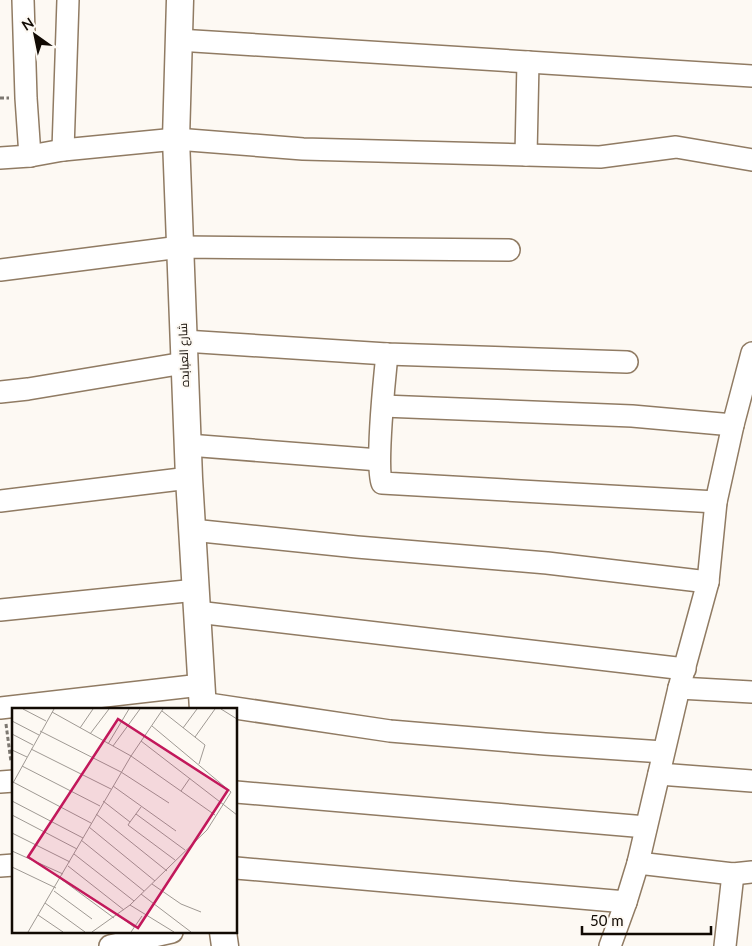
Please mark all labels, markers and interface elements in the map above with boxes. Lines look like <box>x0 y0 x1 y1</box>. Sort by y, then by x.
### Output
north arrow <box>10 10 60 60</box>
text: N <box>18 14 37 34</box>
street label: شارع العبابده <box>175 323 193 387</box>
inset map <box>12 708 238 934</box>
scale bar <box>582 904 711 936</box>
text: 50 m <box>590 911 624 929</box>

